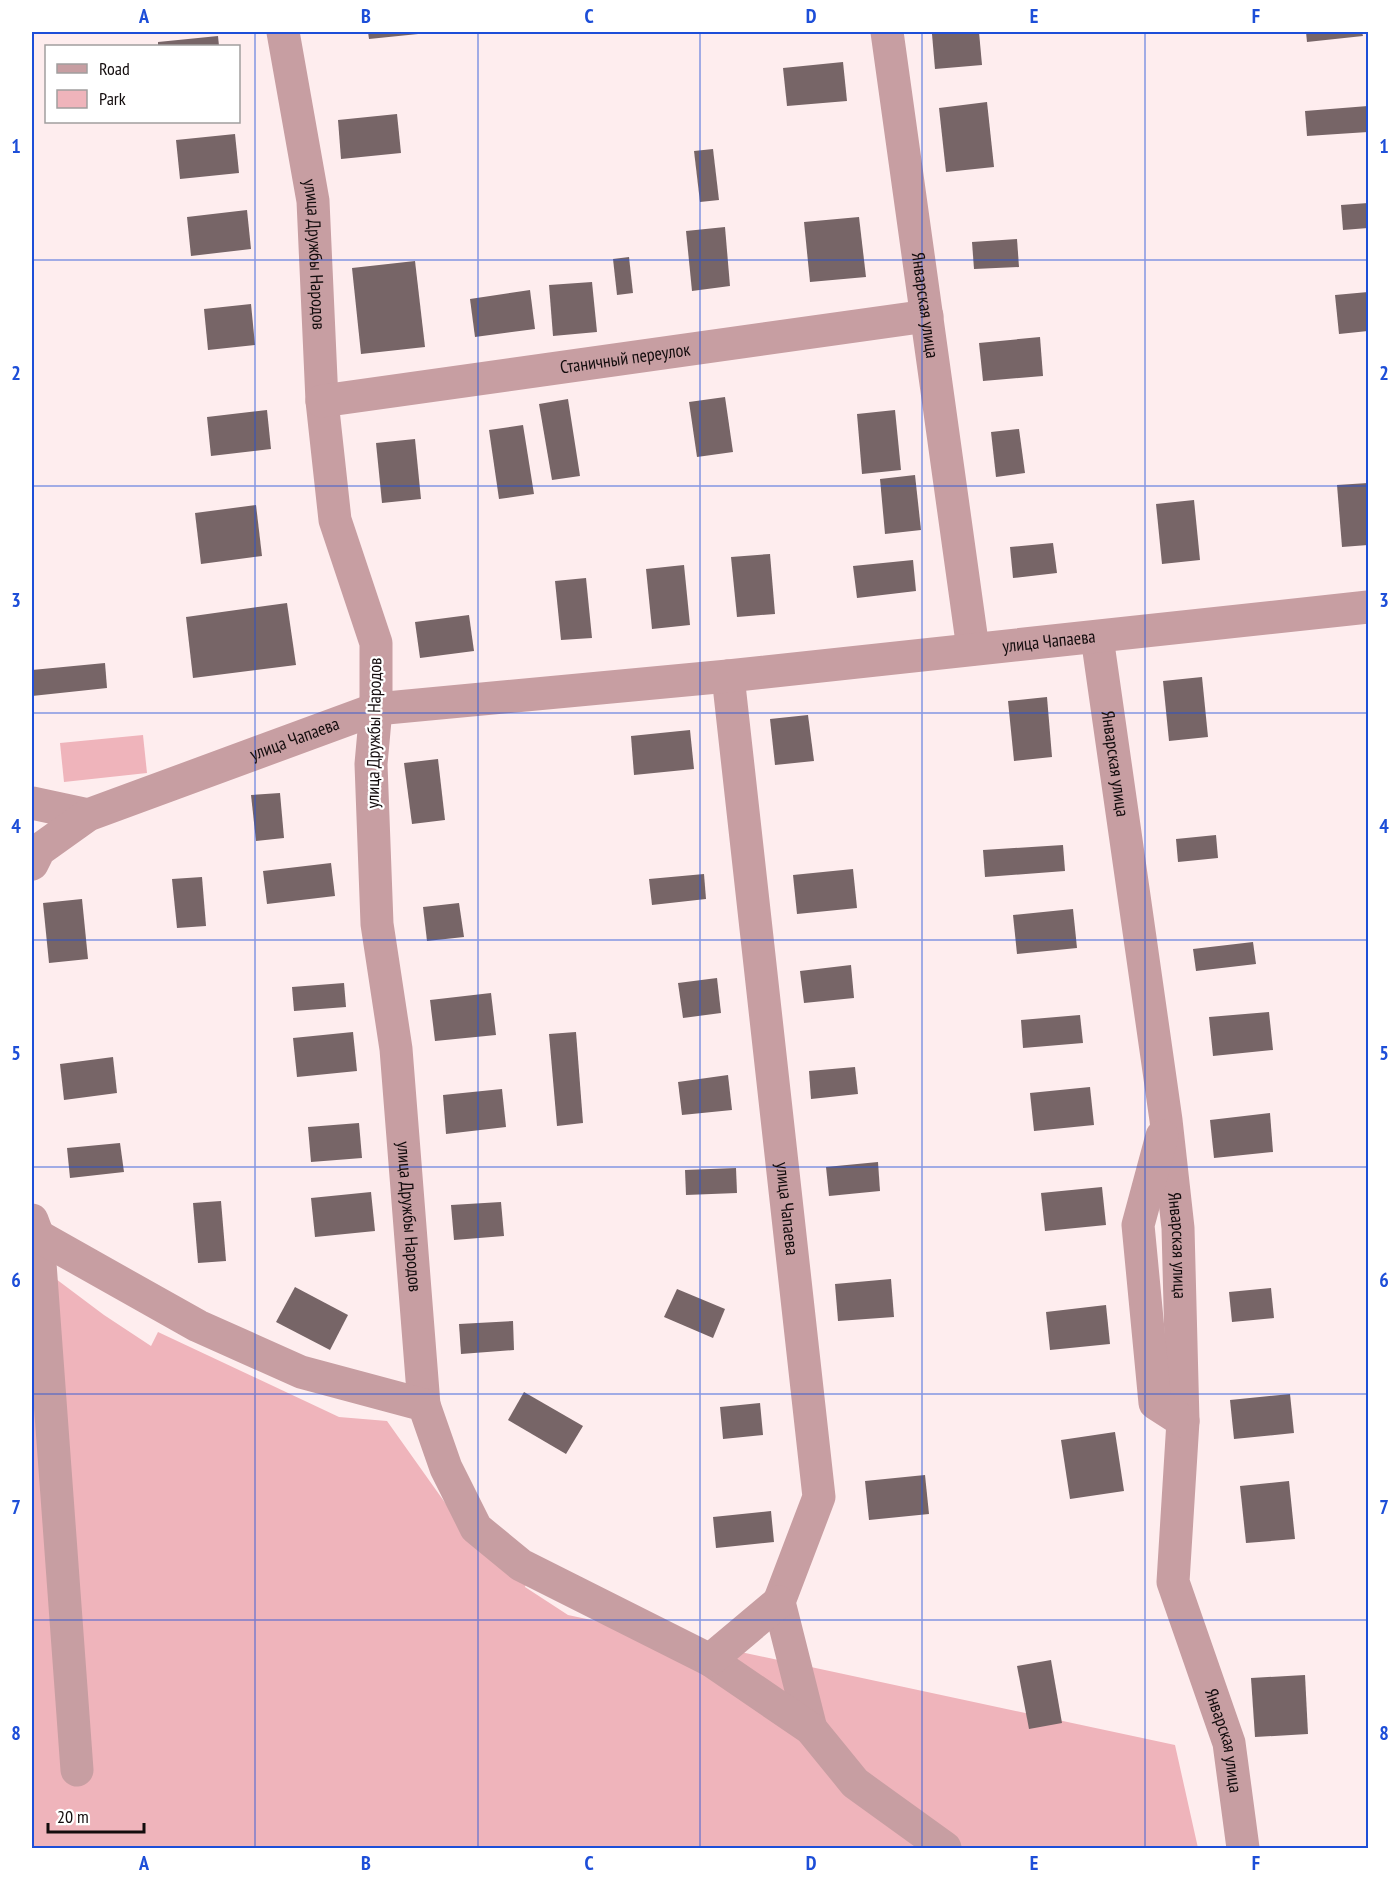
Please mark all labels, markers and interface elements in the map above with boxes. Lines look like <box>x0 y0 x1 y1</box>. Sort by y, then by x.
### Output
text: A <box>138 3 150 29</box>
text: B <box>361 3 371 29</box>
text: C <box>584 3 594 29</box>
text: D <box>806 3 817 29</box>
text: E <box>1030 3 1038 29</box>
text: F <box>1252 3 1260 29</box>
legend <box>45 45 240 123</box>
text: Road <box>99 57 130 80</box>
text: Park <box>99 87 126 110</box>
text: 1 <box>11 133 21 159</box>
text: 1 <box>1379 133 1389 159</box>
street label: улица Дружбы Народов <box>298 177 331 330</box>
street label: Январская улица <box>907 251 944 360</box>
street label: Станичный переулок <box>558 337 692 378</box>
text: 2 <box>11 360 21 386</box>
text: 2 <box>1379 360 1389 386</box>
text: 3 <box>11 587 21 613</box>
text: 3 <box>1379 587 1389 613</box>
street label: улица Чапаева <box>1001 624 1097 657</box>
street label: улица Дружбы Народов <box>361 657 386 809</box>
street label: Январская улица <box>1097 709 1135 818</box>
street label: улица Чапаева <box>247 712 342 765</box>
text: 4 <box>11 813 21 839</box>
text: 4 <box>1379 813 1389 839</box>
text: 5 <box>11 1040 21 1066</box>
text: 5 <box>1379 1040 1389 1066</box>
street label: улица Дружбы Народов <box>392 1140 427 1293</box>
street label: улица Чапаева <box>771 1161 804 1256</box>
street label: Январская улица <box>1163 1191 1192 1299</box>
text: 6 <box>11 1267 21 1293</box>
text: 6 <box>1379 1267 1389 1293</box>
text: 7 <box>11 1494 21 1520</box>
text: 7 <box>1379 1494 1389 1520</box>
street label: Январская улица <box>1200 1685 1247 1794</box>
text: 8 <box>11 1720 21 1746</box>
text: 8 <box>1379 1720 1389 1746</box>
scale bar <box>48 1796 144 1834</box>
text: 20 m <box>57 1805 89 1828</box>
text: A <box>138 1850 150 1876</box>
text: B <box>361 1850 371 1876</box>
text: C <box>584 1850 594 1876</box>
text: D <box>806 1850 817 1876</box>
text: E <box>1030 1850 1038 1876</box>
text: F <box>1252 1850 1260 1876</box>

